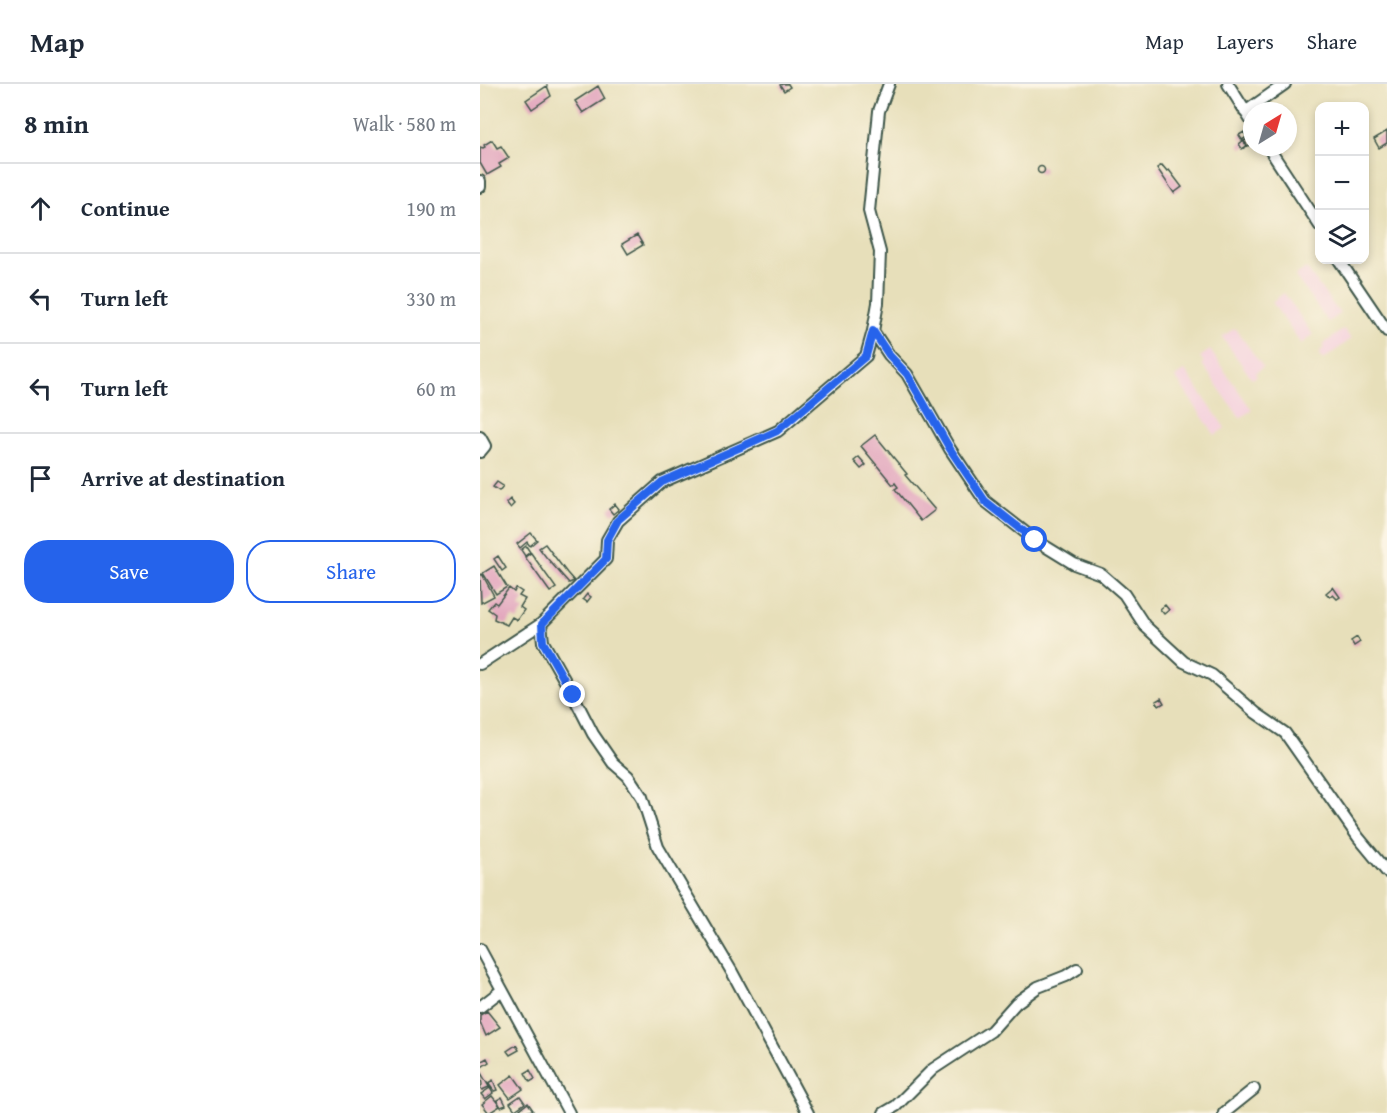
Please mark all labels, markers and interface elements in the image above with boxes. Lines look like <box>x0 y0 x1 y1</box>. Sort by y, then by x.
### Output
text: Map <box>30 21 84 62</box>
text: Map <box>1145 26 1184 57</box>
text: Layers <box>1217 26 1274 57</box>
text: Share <box>1307 26 1357 57</box>
north arrow <box>1243 102 1297 156</box>
map controls <box>1315 102 1369 264</box>
button: + <box>1315 102 1369 156</box>
text: 8 min <box>24 104 89 143</box>
text: Walk · 580 m <box>353 109 456 138</box>
button: − <box>1315 156 1369 210</box>
icon: ahead <box>24 192 57 225</box>
text: Continue <box>81 192 170 224</box>
text: 190 m <box>406 194 456 223</box>
button: layers <box>1315 210 1369 264</box>
icon: left <box>24 282 57 315</box>
text: Turn left <box>81 282 168 314</box>
text: 330 m <box>406 284 456 313</box>
icon: left <box>24 372 57 405</box>
text: Turn left <box>81 372 168 404</box>
text: 60 m <box>416 374 456 403</box>
icon: arrive <box>24 462 57 495</box>
text: Arrive at destination <box>81 462 285 494</box>
route start <box>1021 526 1047 552</box>
button: Save <box>24 540 234 603</box>
button: Share <box>246 540 456 603</box>
route end <box>559 681 585 707</box>

